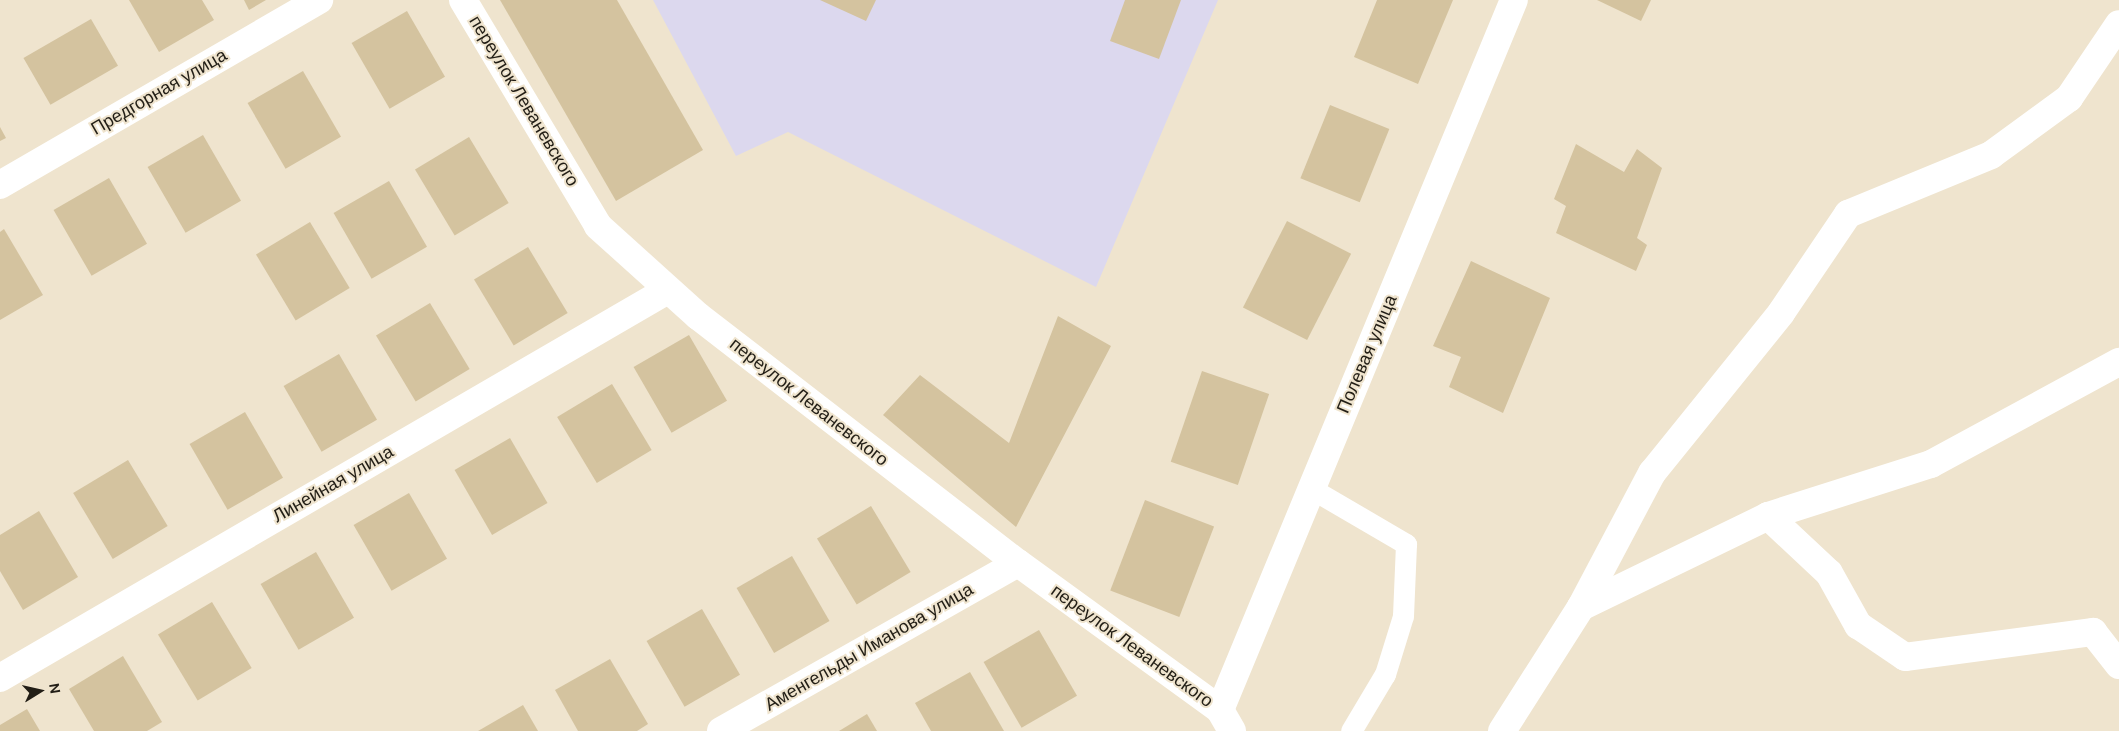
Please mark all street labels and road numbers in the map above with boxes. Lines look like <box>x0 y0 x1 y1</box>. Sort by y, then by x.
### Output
street label: переулок Леваневского <box>464 12 584 190</box>
street label: Предгорная улица <box>87 44 231 140</box>
street label: Полевая улица <box>1332 292 1402 416</box>
street label: переулок Леваневского <box>725 333 893 471</box>
street label: Линейная улица <box>269 441 397 527</box>
street label: Аменгельды Иманова улица <box>761 578 977 716</box>
street label: переулок Леваневского <box>1047 580 1217 712</box>

